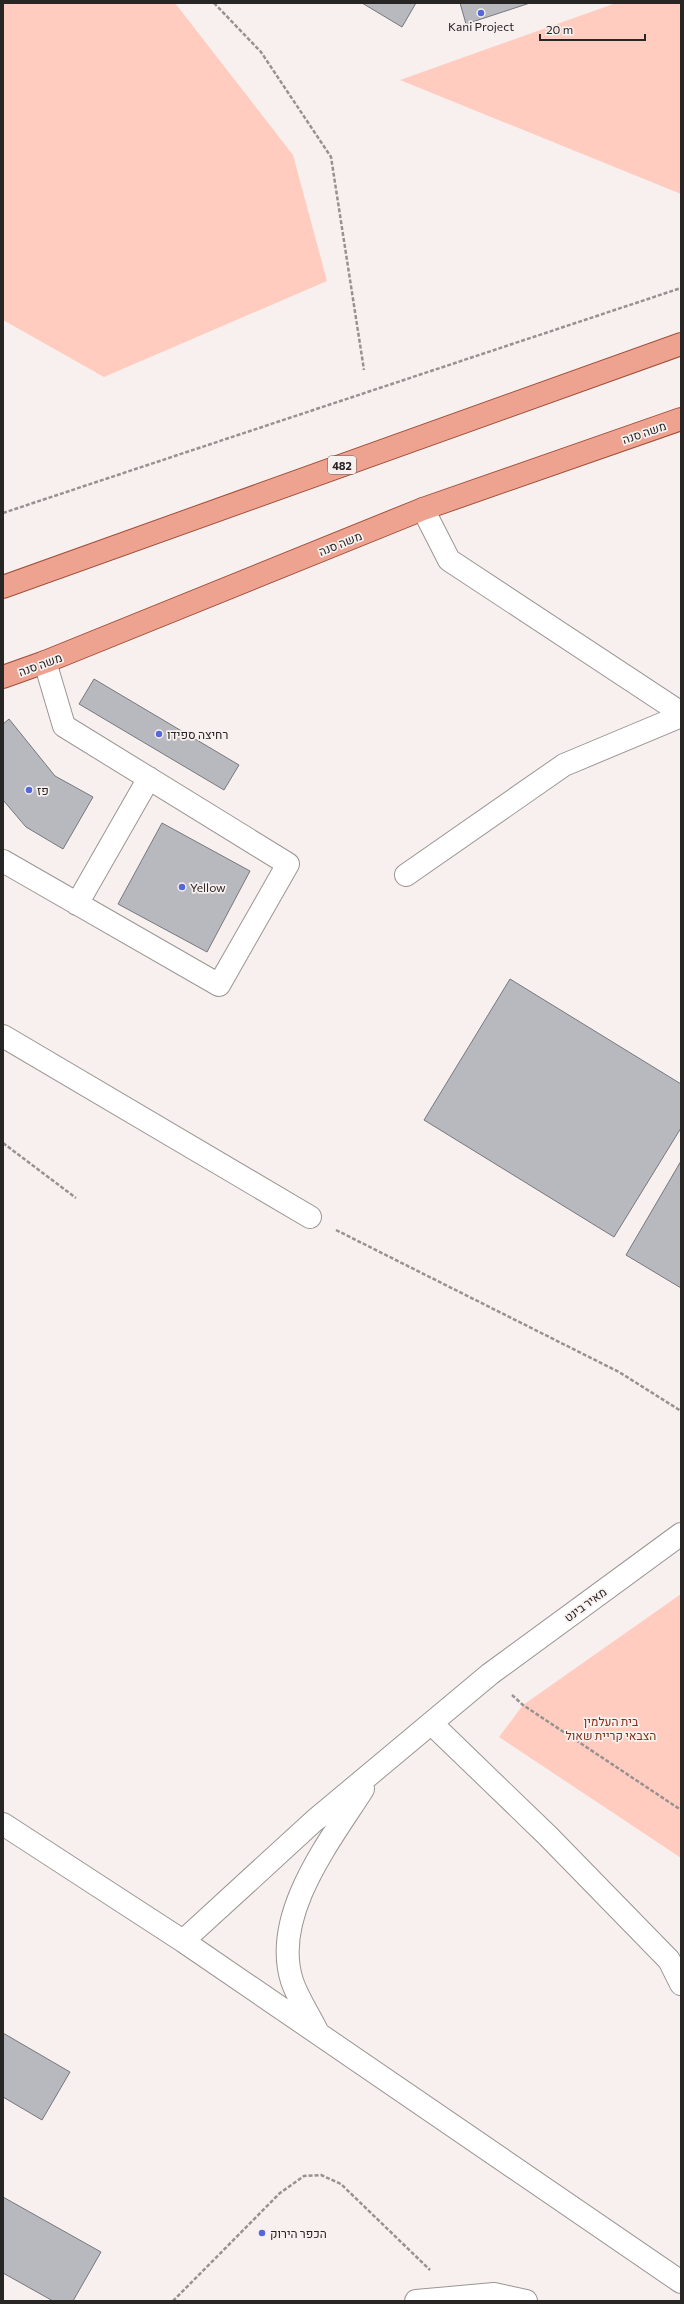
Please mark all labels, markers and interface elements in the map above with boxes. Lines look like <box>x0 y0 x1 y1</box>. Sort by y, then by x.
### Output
marker: Kani Project <box>476 8 486 18</box>
scale bar <box>540 16 645 42</box>
place label: Kani Project <box>448 19 514 33</box>
text: 20 m <box>546 22 573 36</box>
street label: משה סנה <box>620 418 668 446</box>
road number: 482 <box>328 456 356 474</box>
street label: משה סנה <box>316 528 364 558</box>
street label: משה סנה <box>16 650 64 678</box>
place label: רחיצה ספידו <box>167 727 228 741</box>
marker: רחיצה ספידו <box>154 729 164 739</box>
place label: פז <box>37 783 49 797</box>
marker: פז <box>24 785 34 795</box>
place label: Yellow <box>190 880 226 894</box>
marker: Yellow <box>177 882 187 892</box>
street label: מאיר בינט <box>561 1584 609 1624</box>
park label: בית העלמין הצבאי קריית שאול <box>566 1714 656 1742</box>
place label: הכפר הירוק <box>270 2226 327 2240</box>
marker: הכפר הירוק <box>257 2228 267 2238</box>

